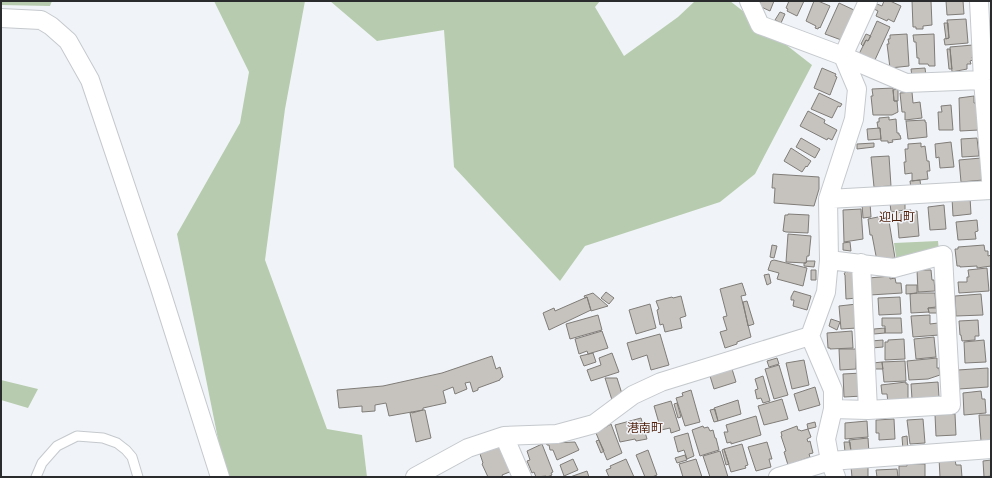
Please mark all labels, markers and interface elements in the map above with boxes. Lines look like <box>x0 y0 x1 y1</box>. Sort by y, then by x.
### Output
district label: 迎山町 <box>879 209 915 225</box>
district label: 港南町 <box>627 420 663 436</box>

